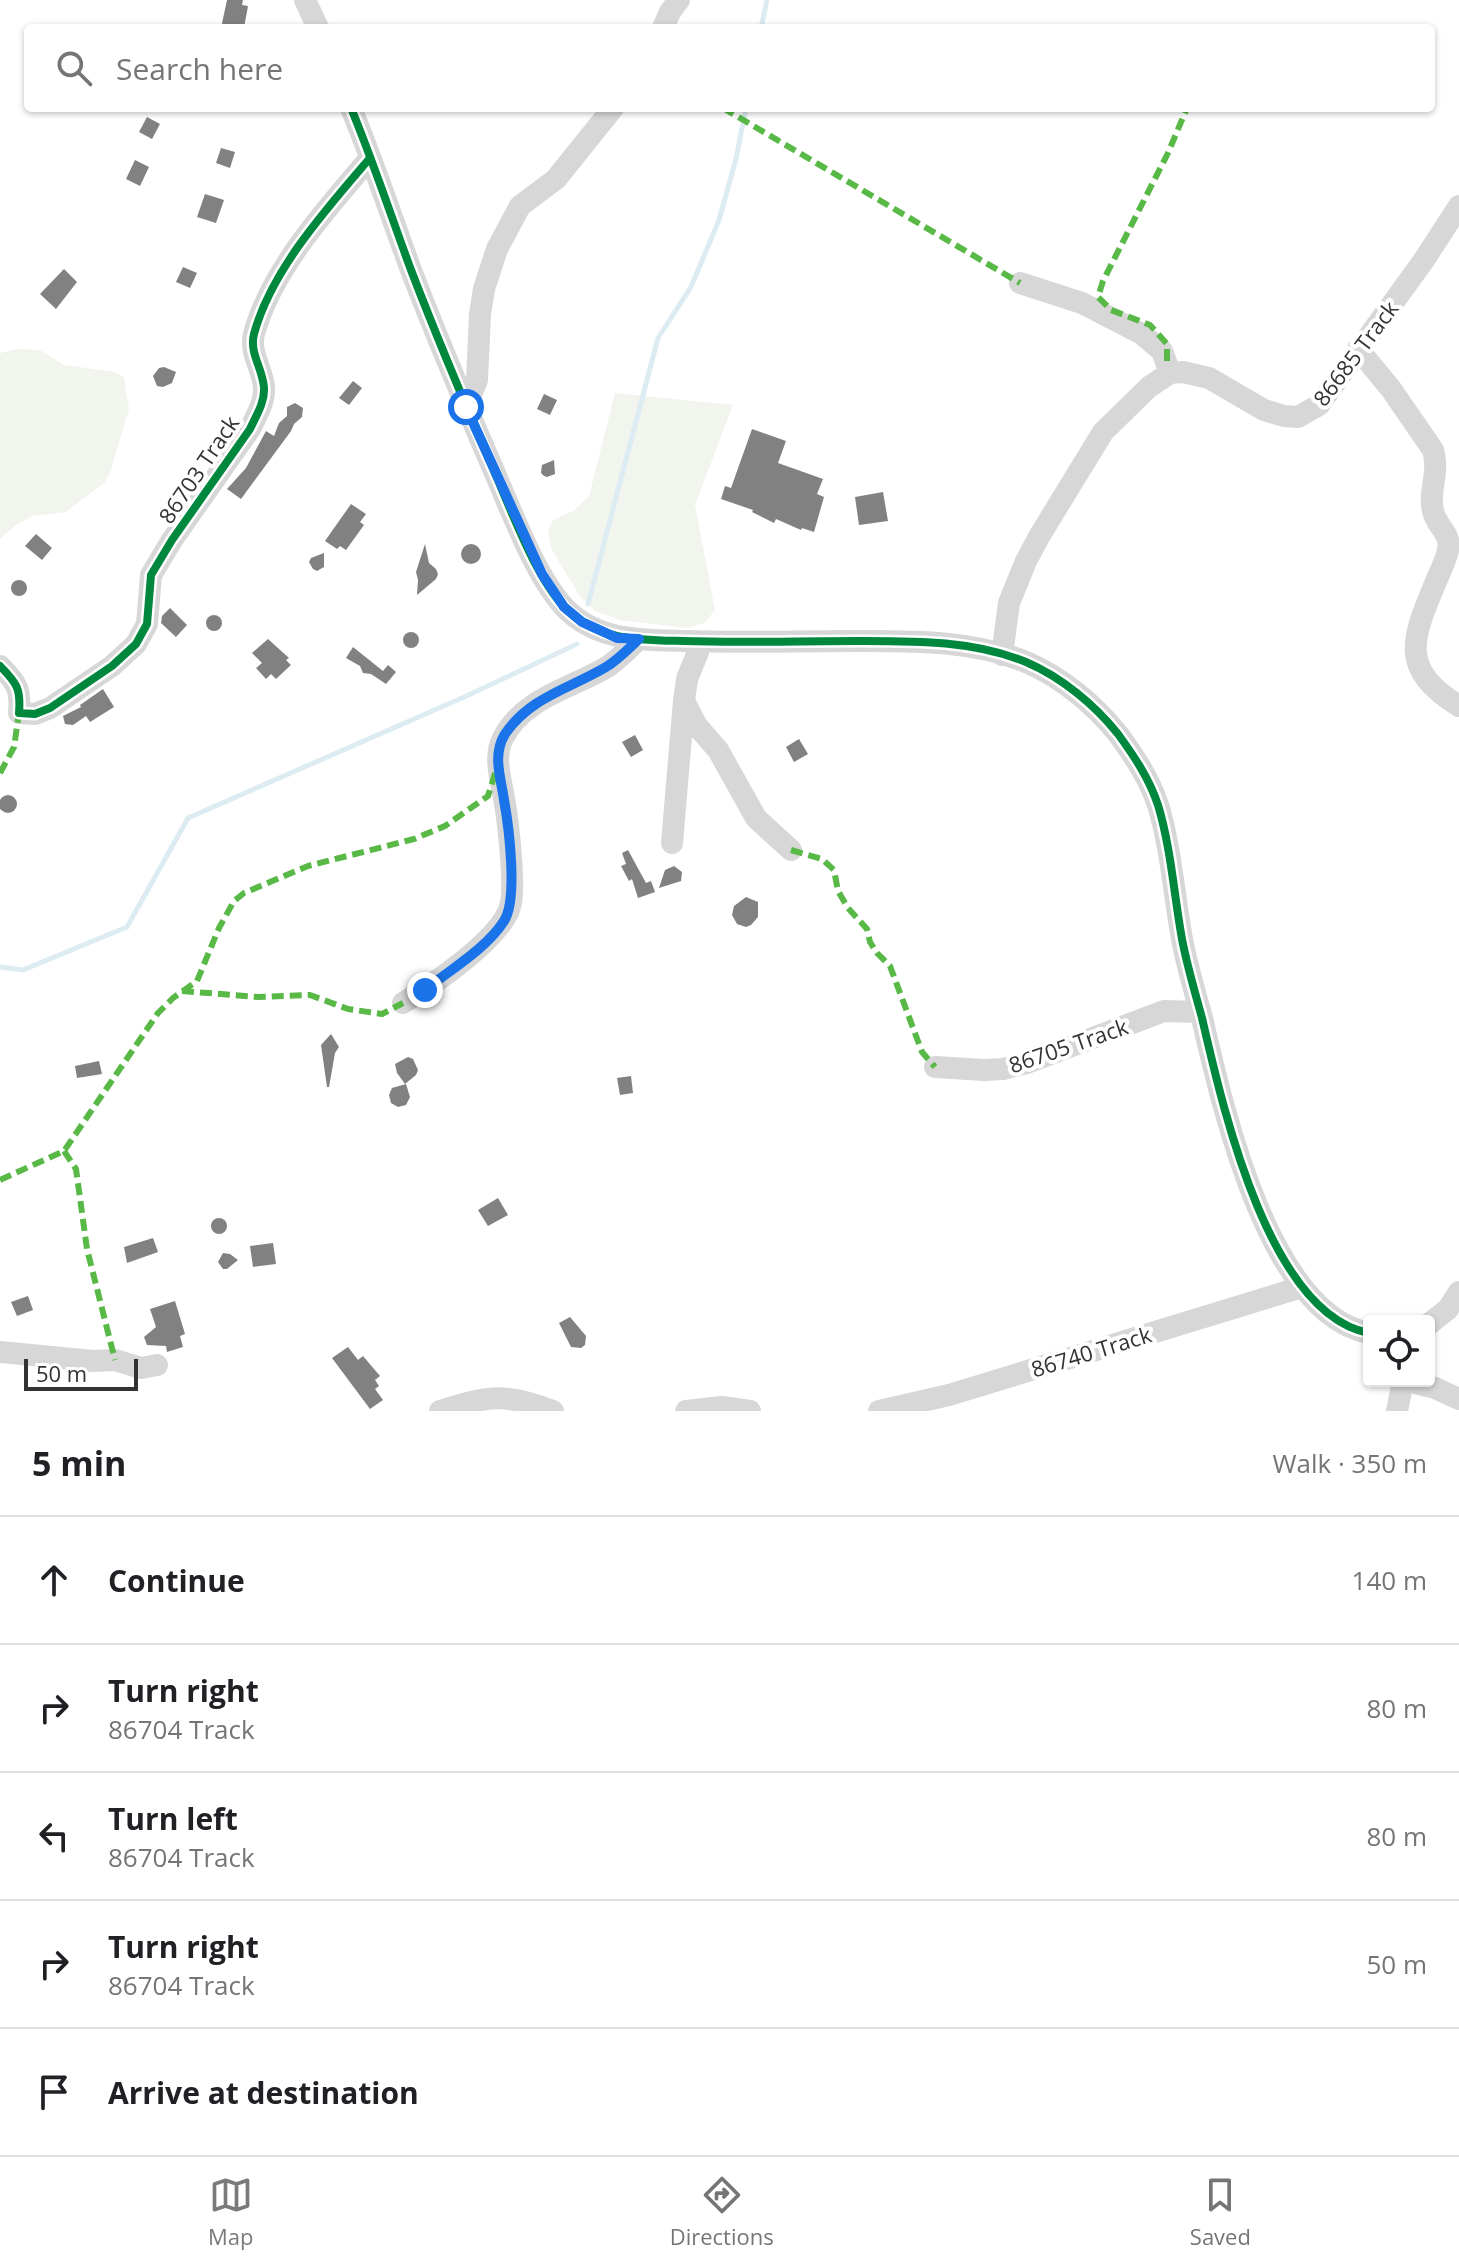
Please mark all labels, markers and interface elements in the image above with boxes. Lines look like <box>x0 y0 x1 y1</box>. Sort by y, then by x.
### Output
search box <box>24 24 1435 112</box>
icon: search <box>52 46 96 90</box>
text: Search here <box>116 48 283 89</box>
street label: 86685 Track <box>1306 294 1405 412</box>
route start <box>448 389 484 425</box>
street label: 86703 Track <box>151 409 245 529</box>
route end <box>407 972 443 1008</box>
street label: 86705 Track <box>1004 1010 1132 1079</box>
map controls <box>1363 1315 1435 1387</box>
button: locate <box>1363 1315 1435 1387</box>
street label: 86740 Track <box>1027 1318 1155 1383</box>
scale bar <box>24 1355 138 1391</box>
text: 50 m <box>36 1358 87 1388</box>
text: 5 min <box>32 1440 126 1486</box>
text: Walk · 350 m <box>1273 1445 1427 1481</box>
icon: ahead <box>32 1558 76 1602</box>
text: Continue <box>108 1560 245 1601</box>
text: 140 m <box>1352 1562 1427 1598</box>
text: Turn right <box>108 1670 259 1711</box>
icon: right <box>32 1686 76 1730</box>
text: 80 m <box>1366 1690 1427 1726</box>
text: 86704 Track <box>108 1711 255 1747</box>
text: Turn left <box>108 1798 238 1839</box>
icon: left <box>32 1814 76 1858</box>
text: 80 m <box>1366 1818 1427 1854</box>
text: 86704 Track <box>108 1839 255 1875</box>
text: Turn right <box>108 1926 259 1967</box>
icon: right <box>32 1942 76 1986</box>
text: 50 m <box>1366 1946 1427 1982</box>
text: 86704 Track <box>108 1967 255 2003</box>
icon: arrive <box>32 2070 76 2114</box>
text: Arrive at destination <box>108 2072 419 2113</box>
tab: Map <box>208 2173 254 2251</box>
tab: Directions <box>670 2173 774 2251</box>
tab: Saved <box>1190 2173 1251 2251</box>

